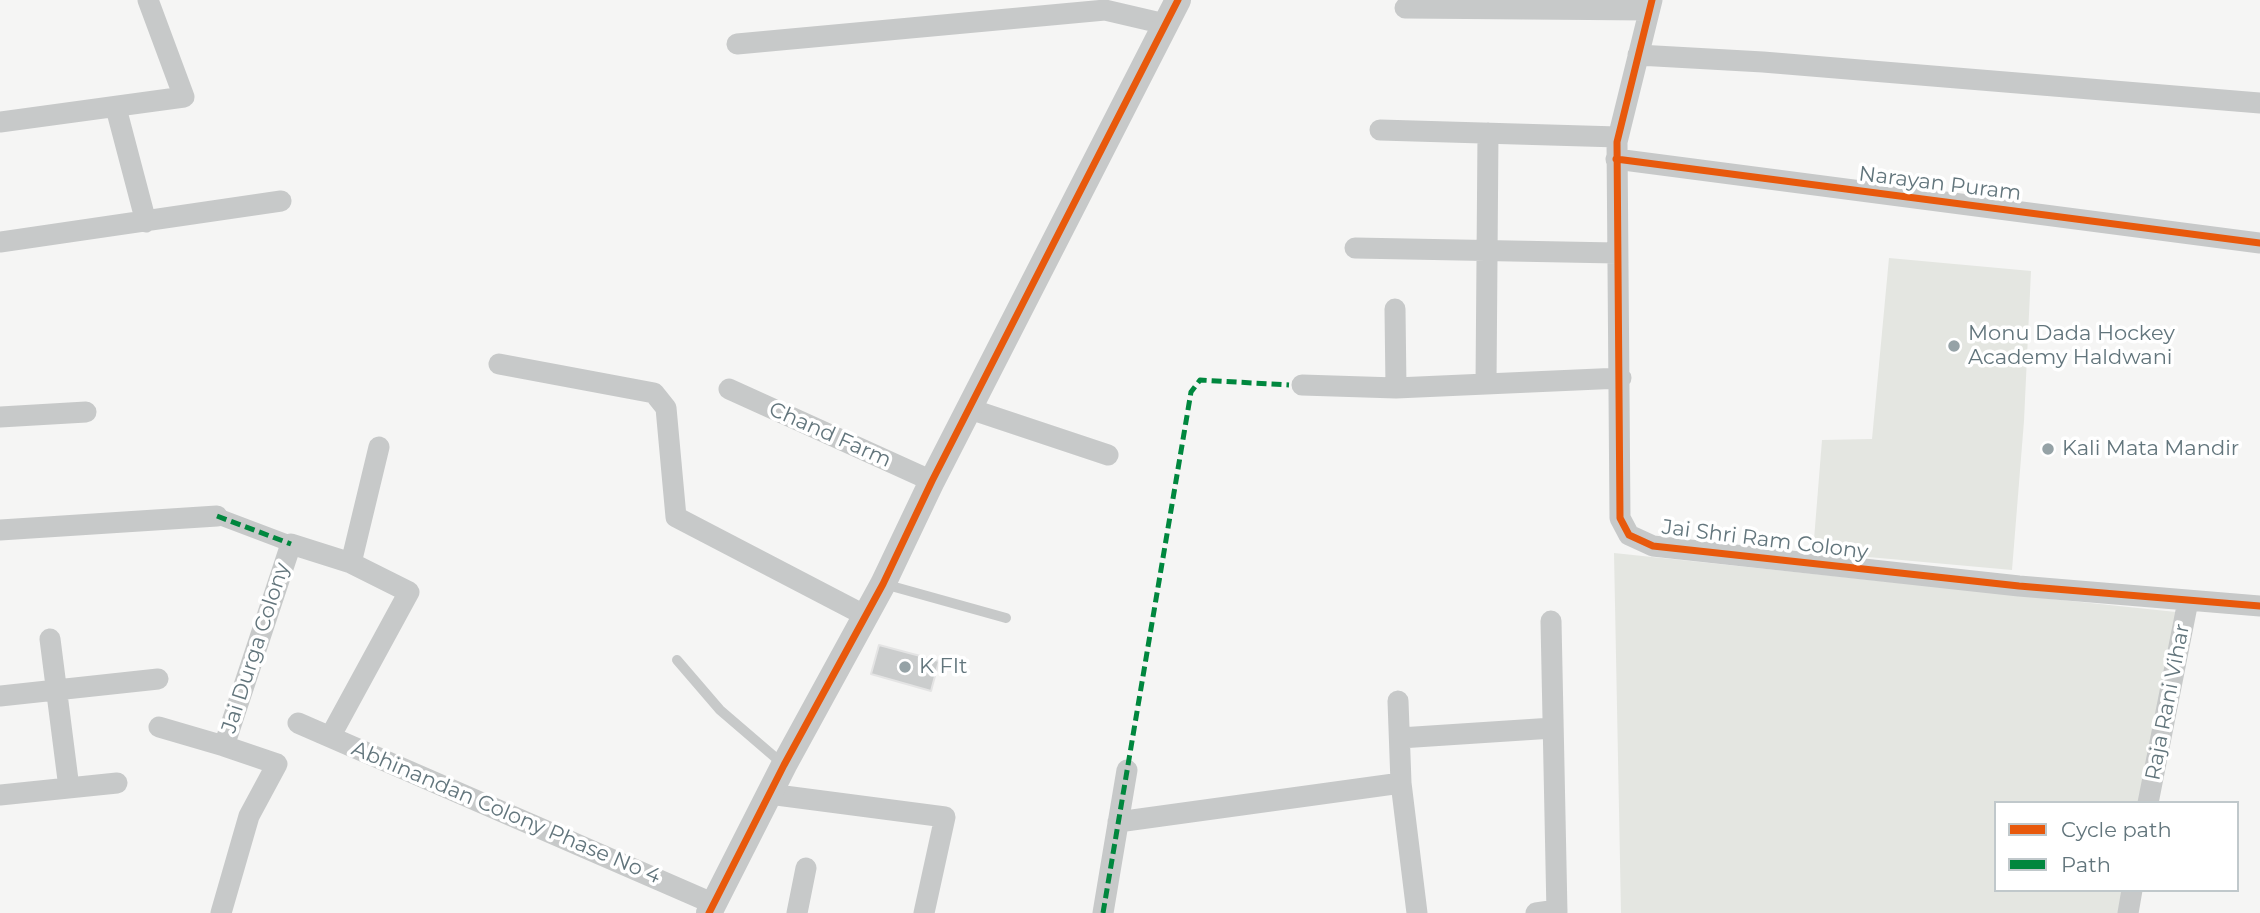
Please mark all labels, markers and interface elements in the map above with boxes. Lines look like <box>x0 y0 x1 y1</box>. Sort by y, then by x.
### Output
street label: Narayan Puram <box>1857 162 2023 206</box>
place label: Monu Dada Hockey Academy Haldwani <box>1968 321 2175 371</box>
marker: Monu Dada Hockey Academy Haldwani <box>1946 338 1962 354</box>
street label: Chand Farm <box>765 397 895 473</box>
place label: Kali Mata Mandir <box>2062 436 2239 462</box>
marker: Kali Mata Mandir <box>2040 441 2056 457</box>
street label: Jai Shri Ram Colony <box>1661 515 1869 565</box>
street label: Jai Durga Colony <box>217 560 295 736</box>
street label: Raja Rani Vihar <box>2140 622 2196 782</box>
place label: K FIt <box>919 654 968 680</box>
marker: K FIt <box>897 659 913 675</box>
street label: Abhinandan Colony Phase No 4 <box>348 736 664 890</box>
legend <box>1994 801 2239 892</box>
text: Cycle path <box>2061 817 2172 842</box>
text: Path <box>2061 852 2111 877</box>

